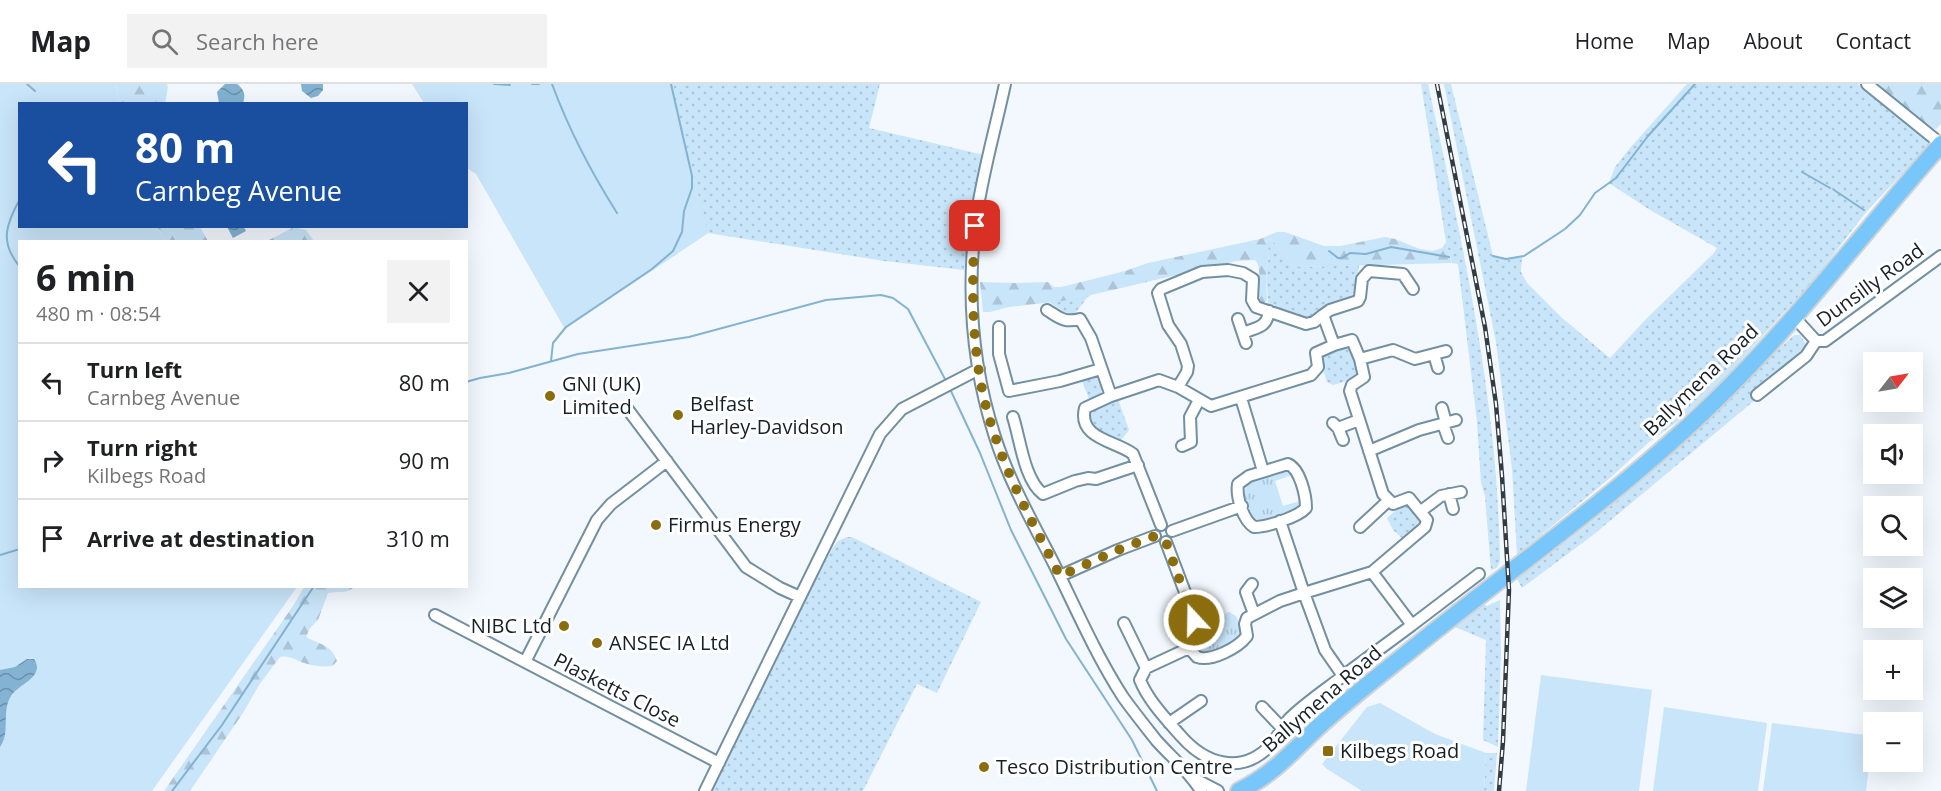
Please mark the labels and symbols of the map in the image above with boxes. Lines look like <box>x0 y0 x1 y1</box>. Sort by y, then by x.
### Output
pin <box>949 200 1000 251</box>
street label: Dunsilly Road <box>1811 236 1929 333</box>
street label: Ballymena Road <box>1637 318 1764 442</box>
north arrow <box>1863 352 1923 412</box>
place label: GNI (UK) Limited <box>562 370 641 420</box>
marker: GNI (UK) Limited <box>543 389 557 403</box>
place label: Belfast Harley-Davidson <box>690 390 844 440</box>
marker: Belfast Harley-Davidson <box>671 408 685 422</box>
place label: Firmus Energy <box>668 511 802 538</box>
marker: Firmus Energy <box>649 518 663 532</box>
position arrow <box>1162 588 1226 652</box>
place label: NIBC Ltd <box>471 612 552 639</box>
marker: NIBC Ltd <box>557 619 571 633</box>
place label: ANSEC IA Ltd <box>609 629 730 656</box>
marker: ANSEC IA Ltd <box>590 636 604 650</box>
street label: Ballymena Road <box>1256 639 1387 758</box>
street label: Plasketts Close <box>549 646 685 733</box>
place label: Kilbegs Road <box>1340 737 1459 764</box>
marker: Kilbegs Road <box>1321 744 1335 758</box>
place label: Tesco Distribution Centre <box>996 753 1233 780</box>
marker: Tesco Distribution Centre <box>977 760 991 774</box>

